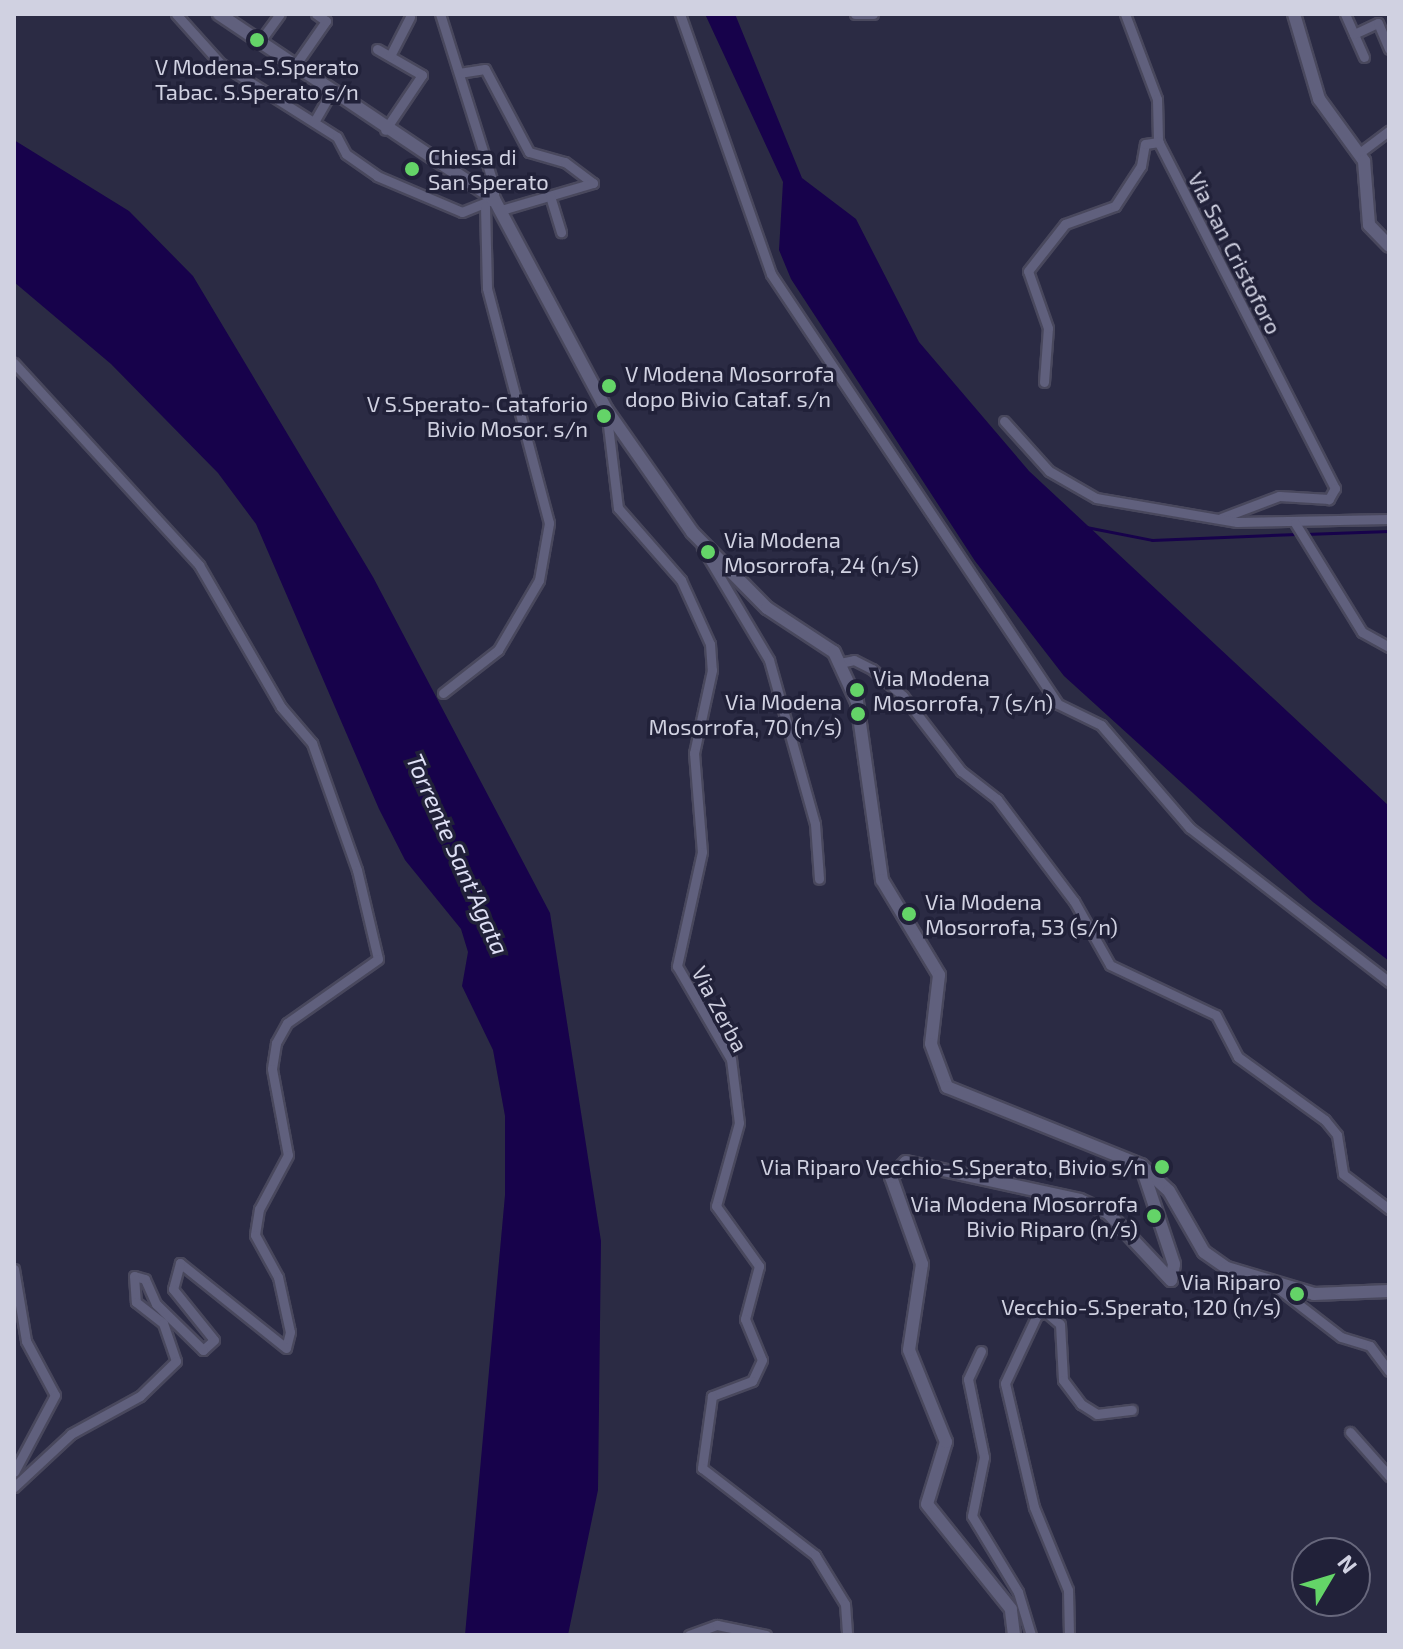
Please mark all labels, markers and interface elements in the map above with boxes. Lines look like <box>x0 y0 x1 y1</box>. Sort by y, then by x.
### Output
marker: V Modena-S.Sperato Tabac. S.Sperato s/n <box>248 31 266 49</box>
place label: V Modena-S.Sperato Tabac. S.Sperato s/n <box>154 53 360 104</box>
place label: Chiesa di San Sperato <box>428 143 549 194</box>
marker: Chiesa di San Sperato <box>403 160 421 178</box>
street label: Via San Cristoforo <box>1183 167 1287 339</box>
place label: V Modena Mosorrofa dopo Bivio Cataf. s/n <box>625 360 835 412</box>
marker: V Modena Mosorrofa dopo Bivio Cataf. s/n <box>600 377 618 395</box>
place label: V S.Sperato- Cataforio Bivio Mosor. s/n <box>366 390 588 442</box>
marker: V S.Sperato- Cataforio Bivio Mosor. s/n <box>595 407 613 425</box>
place label: Via Modena Mosorrofa, 24 (n/s) <box>724 526 919 578</box>
marker: Via Modena Mosorrofa, 24 (n/s) <box>699 543 717 561</box>
place label: Via Modena Mosorrofa, 7 (s/n) <box>873 664 1053 716</box>
marker: Via Modena Mosorrofa, 7 (s/n) <box>848 681 866 699</box>
place label: Via Modena Mosorrofa, 70 (n/s) <box>649 688 842 740</box>
marker: Via Modena Mosorrofa, 70 (n/s) <box>849 705 867 723</box>
water label: Torrente Sant'Agata <box>401 749 515 959</box>
place label: Via Modena Mosorrofa, 53 (s/n) <box>925 888 1118 940</box>
marker: Via Modena Mosorrofa, 53 (s/n) <box>900 905 918 923</box>
street label: Via Zerba <box>686 962 754 1056</box>
place label: Via Riparo Vecchio-S.Sperato, Bivio s/n <box>760 1154 1146 1180</box>
marker: Via Riparo Vecchio-S.Sperato, Bivio s/n <box>1153 1158 1171 1176</box>
place label: Via Modena Mosorrofa Bivio Riparo (n/s) <box>910 1190 1138 1242</box>
marker: Via Modena Mosorrofa Bivio Riparo (n/s) <box>1145 1207 1163 1225</box>
place label: Via Riparo Vecchio-S.Sperato, 120 (n/s) <box>1001 1268 1281 1320</box>
marker: Via Riparo Vecchio-S.Sperato, 120 (n/s) <box>1288 1285 1306 1303</box>
north arrow <box>1291 1537 1371 1617</box>
text: N <box>1333 1549 1363 1578</box>

